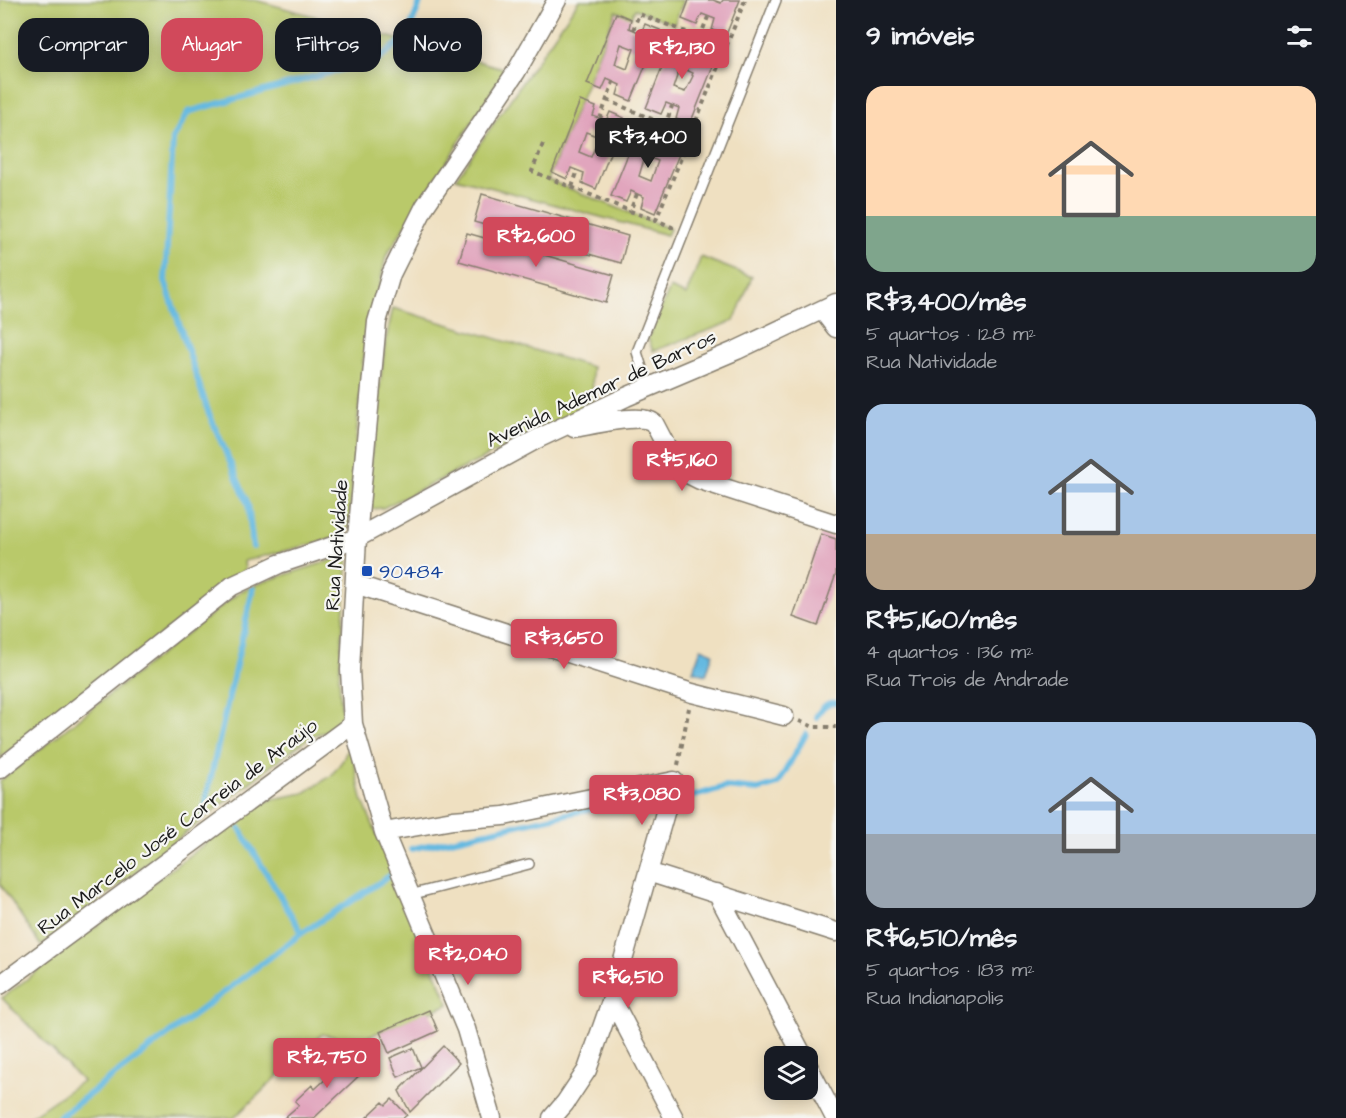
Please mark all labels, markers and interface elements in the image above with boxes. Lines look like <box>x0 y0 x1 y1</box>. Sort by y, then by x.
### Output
chip: Comprar <box>18 18 149 72</box>
chip: Alugar <box>161 18 263 72</box>
chip: Filtros <box>275 18 381 72</box>
chip: Novo <box>393 18 482 72</box>
text: 9 imóveis <box>866 18 975 54</box>
icon: filters <box>1283 20 1316 53</box>
pin: R$2,130 <box>627 29 737 80</box>
text: R$2,130 <box>649 34 715 62</box>
pin: R$3,400 <box>593 118 703 169</box>
text: R$3,400 <box>609 123 687 151</box>
icon: home <box>1037 125 1145 233</box>
pin: R$2,600 <box>481 217 591 268</box>
text: R$2,600 <box>497 222 575 250</box>
text: R$3,400/mês <box>866 284 1027 320</box>
text: 5 quartos · 128 m² <box>866 320 1036 348</box>
street label: Avenida Ademar de Barros <box>482 323 721 455</box>
text: Rua Natividade <box>866 348 997 376</box>
pin: R$5,160 <box>627 441 737 492</box>
icon: home <box>1037 443 1145 551</box>
text: R$5,160 <box>647 446 717 474</box>
street label: Rua Natividade <box>318 478 356 612</box>
place label: 90484 <box>379 558 444 586</box>
marker: 90484 <box>360 564 374 578</box>
text: R$5,160/mês <box>866 602 1017 638</box>
pin: R$3,650 <box>509 619 619 670</box>
text: R$3,650 <box>525 624 603 652</box>
text: 4 quartos · 136 m² <box>866 638 1034 666</box>
text: Rua Trois de Andrade <box>866 666 1069 694</box>
street label: Rua Marcelo José Correia de Araújo <box>32 712 324 942</box>
icon: home <box>1037 761 1145 869</box>
pin: R$3,080 <box>587 775 697 826</box>
text: R$3,080 <box>603 780 681 808</box>
text: R$6,510/mês <box>866 920 1017 956</box>
pin: R$2,040 <box>413 935 523 986</box>
text: R$2,040 <box>428 940 508 968</box>
text: 5 quartos · 183 m² <box>866 956 1035 984</box>
pin: R$6,510 <box>573 958 683 1009</box>
text: R$6,510 <box>593 963 663 991</box>
text: Rua Indianapolis <box>866 984 1004 1012</box>
pin: R$2,750 <box>272 1038 382 1089</box>
text: R$2,750 <box>287 1043 367 1071</box>
map controls <box>764 1046 818 1100</box>
button: layers <box>764 1046 818 1100</box>

